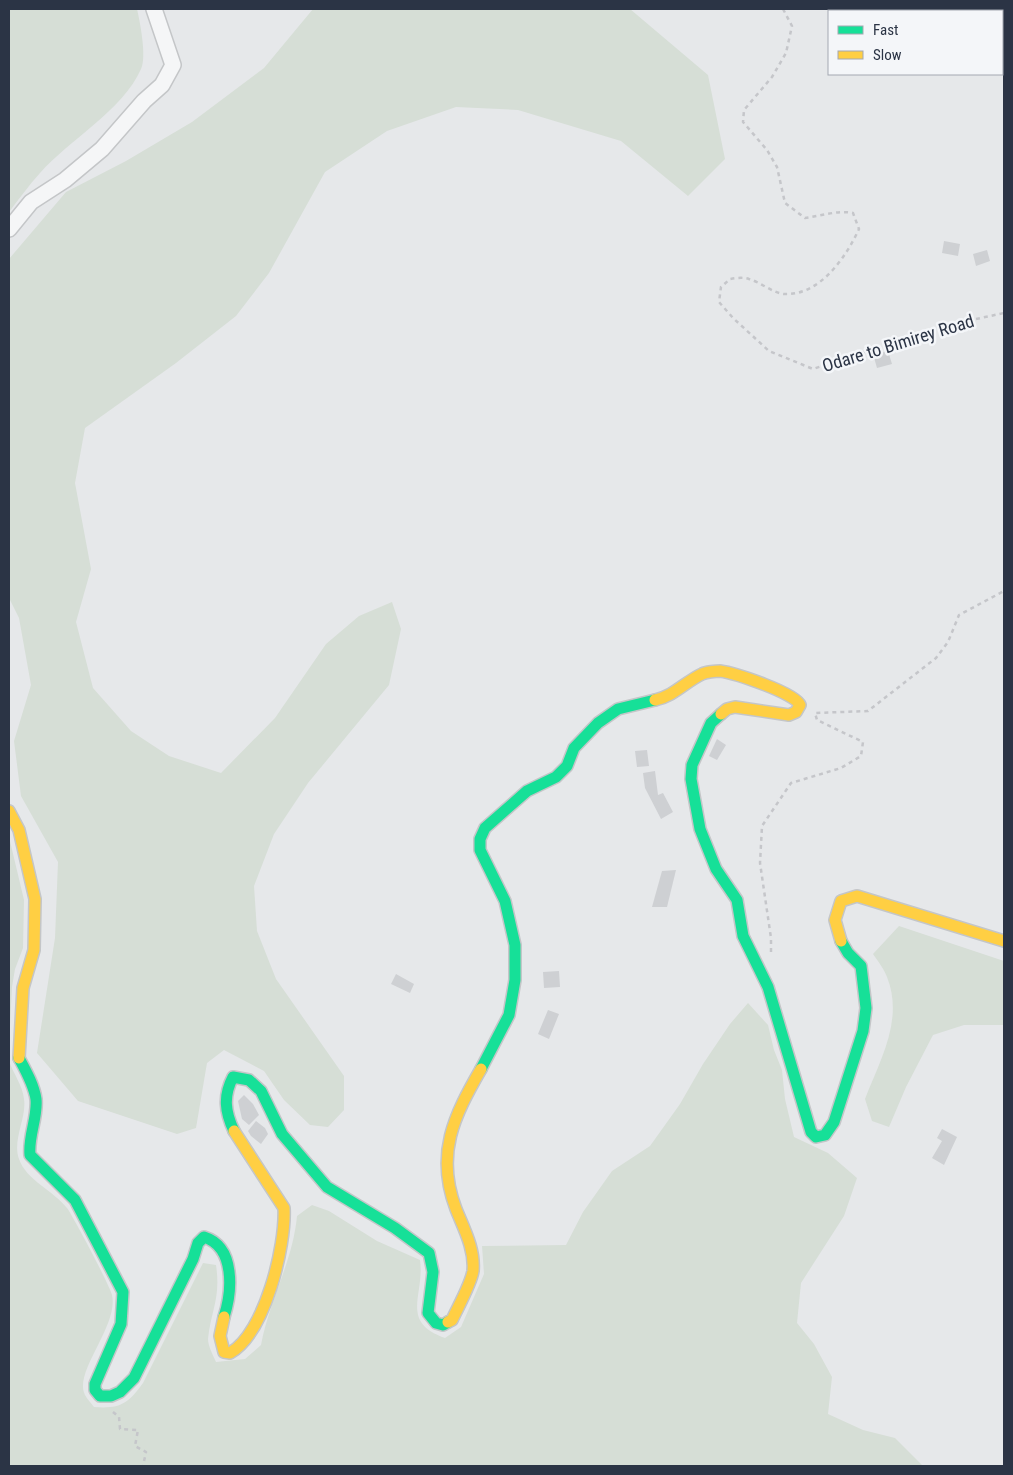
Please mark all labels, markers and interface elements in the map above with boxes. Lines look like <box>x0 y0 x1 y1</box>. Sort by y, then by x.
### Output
legend <box>828 10 1003 75</box>
text: Fast <box>873 21 898 39</box>
text: Slow <box>873 46 902 64</box>
street label: Odare to Bimirey Road <box>820 310 976 376</box>

